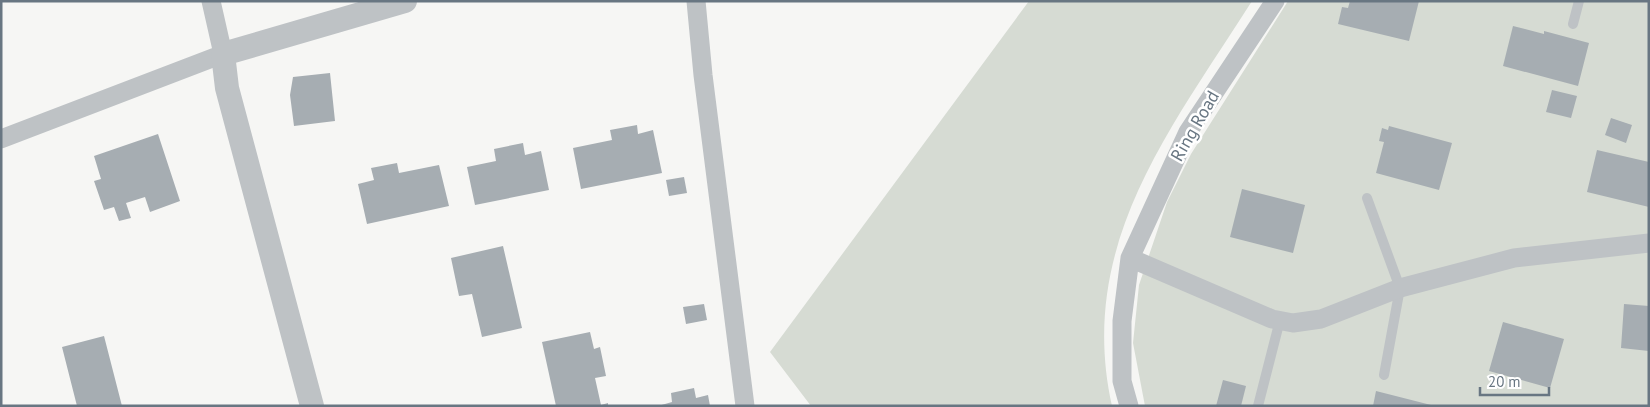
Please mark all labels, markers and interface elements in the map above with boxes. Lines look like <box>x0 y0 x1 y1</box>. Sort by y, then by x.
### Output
street label: Ring Road <box>1165 86 1224 165</box>
scale bar <box>1480 364 1549 396</box>
text: 20 m <box>1488 372 1521 391</box>

